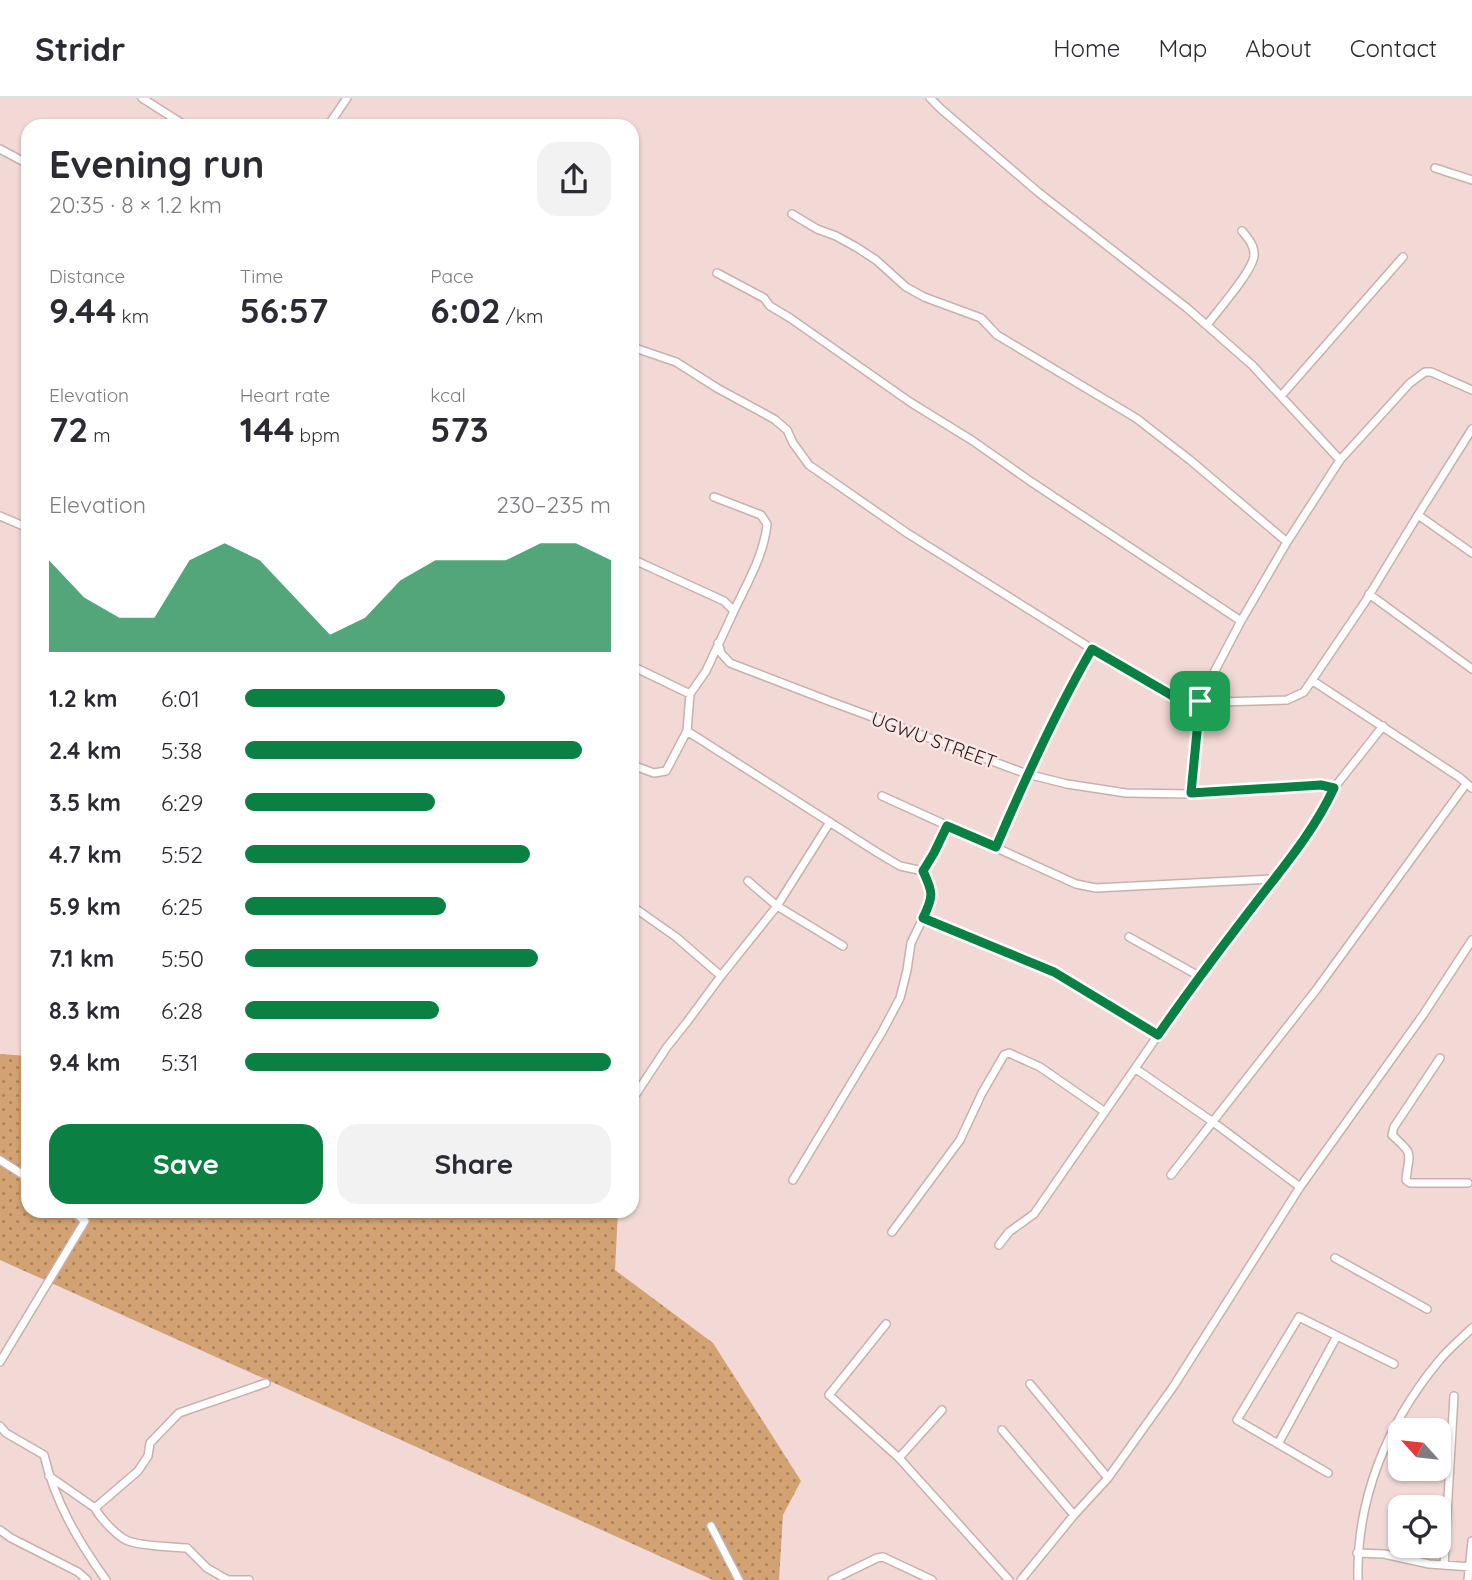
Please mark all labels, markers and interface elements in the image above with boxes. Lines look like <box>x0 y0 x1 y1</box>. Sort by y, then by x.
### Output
text: Stridr <box>35 28 125 69</box>
text: Home <box>1053 33 1120 63</box>
text: Map <box>1158 33 1207 63</box>
text: About <box>1245 33 1312 63</box>
text: Contact <box>1350 33 1437 63</box>
text: Evening run <box>49 140 264 188</box>
button: share <box>537 142 611 216</box>
text: 20:35 · 8 × 1.2 km <box>49 190 222 219</box>
text: Distance <box>49 264 125 288</box>
text: Time <box>240 264 283 288</box>
text: Pace <box>430 264 474 288</box>
text: 9.44 <box>49 288 116 332</box>
text: 56:57 <box>240 288 328 332</box>
text: 6:02 <box>430 288 501 332</box>
text: km <box>116 304 149 328</box>
text: /km <box>501 304 543 328</box>
text: Elevation <box>49 383 129 407</box>
text: Heart rate <box>240 383 330 407</box>
text: kcal <box>430 383 466 407</box>
text: 72 <box>49 407 88 451</box>
text: 144 <box>240 407 294 451</box>
text: 573 <box>430 407 489 451</box>
text: m <box>88 423 111 447</box>
text: bpm <box>294 423 340 447</box>
text: Elevation <box>49 490 146 519</box>
text: 230–235 m <box>496 490 611 519</box>
pin <box>1170 671 1230 731</box>
icon: arrive <box>1181 682 1219 720</box>
text: 1.2 km <box>49 684 118 713</box>
text: 6:01 <box>161 684 200 713</box>
street label: UGWU STREET <box>868 706 1000 774</box>
text: 2.4 km <box>49 736 121 765</box>
text: 5:38 <box>161 736 202 765</box>
text: 3.5 km <box>49 788 121 817</box>
text: 6:29 <box>161 788 203 817</box>
text: 4.7 km <box>49 840 122 869</box>
text: 5:52 <box>161 840 203 869</box>
text: 5.9 km <box>49 892 121 921</box>
text: 6:25 <box>161 892 203 921</box>
text: 7.1 km <box>49 944 114 973</box>
text: 5:50 <box>161 944 204 973</box>
text: 8.3 km <box>49 996 120 1025</box>
text: 6:28 <box>161 996 203 1025</box>
text: 9.4 km <box>49 1048 120 1077</box>
text: 5:31 <box>161 1048 198 1077</box>
button: Save <box>49 1124 323 1204</box>
button: Share <box>337 1124 611 1204</box>
north arrow <box>1388 1418 1451 1480</box>
map controls <box>1388 1418 1451 1558</box>
button: locate <box>1388 1495 1451 1558</box>

